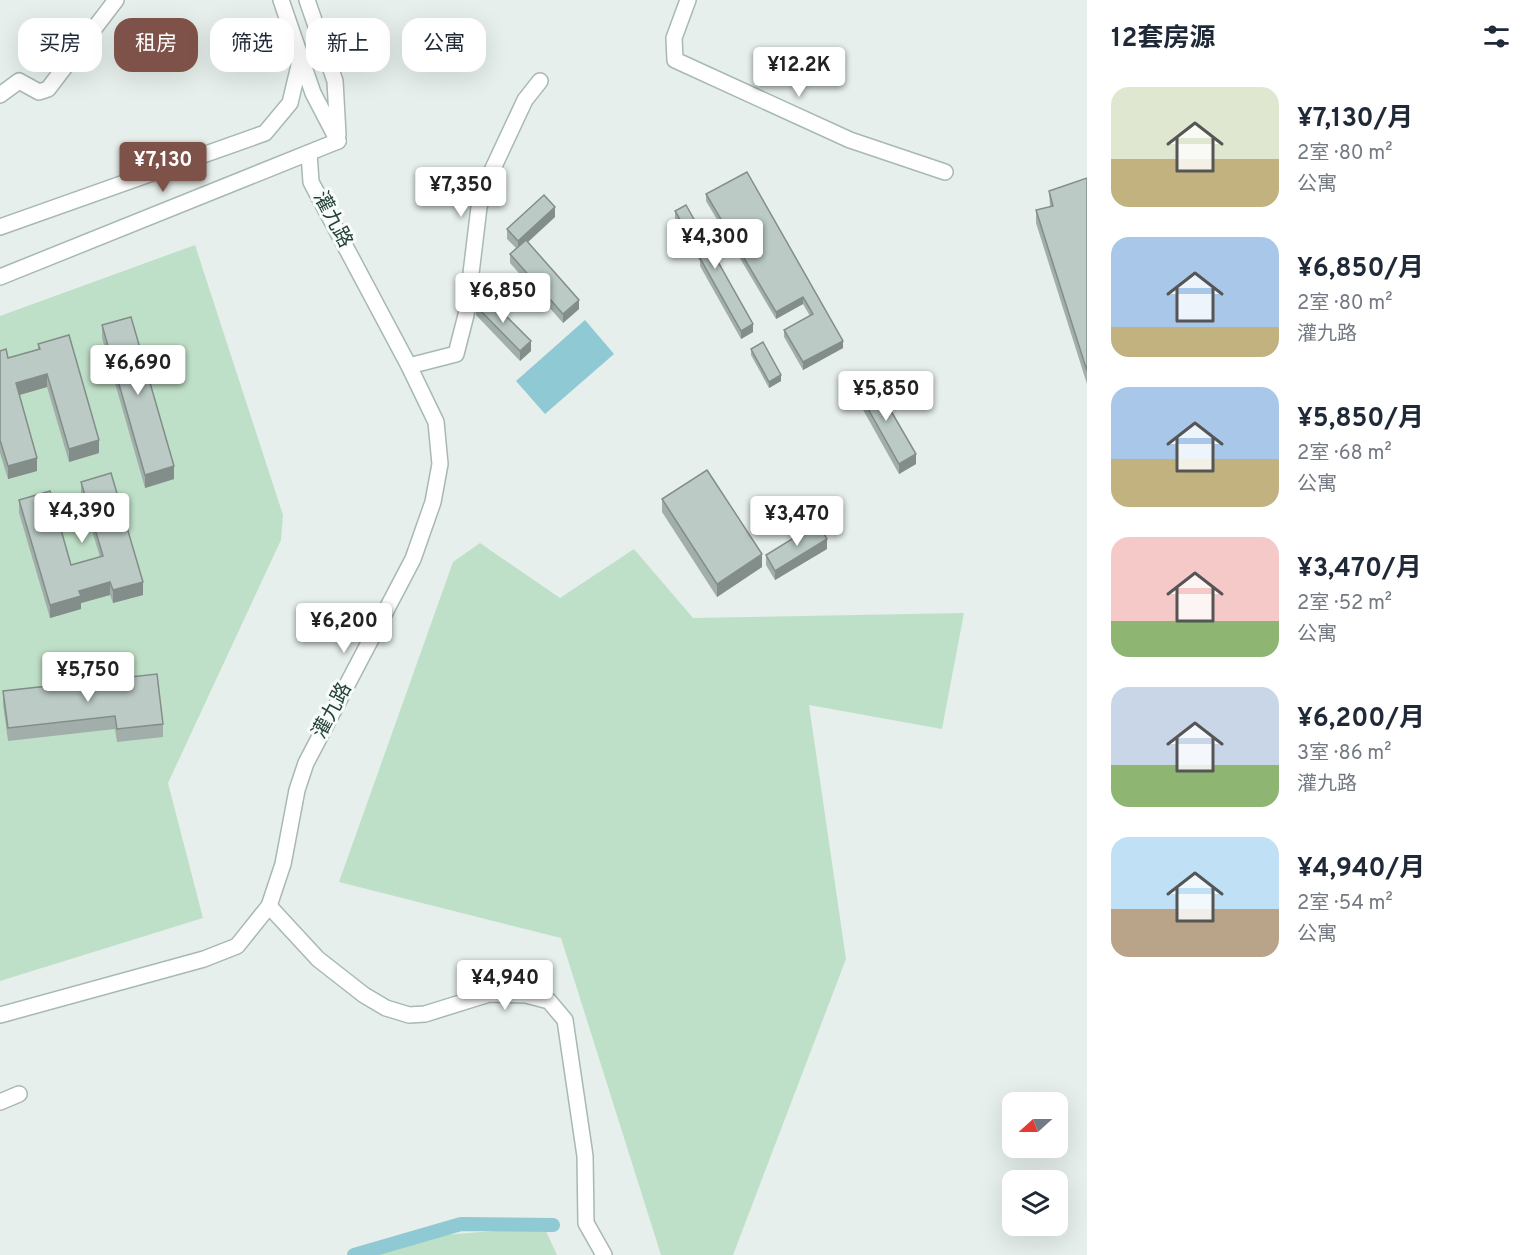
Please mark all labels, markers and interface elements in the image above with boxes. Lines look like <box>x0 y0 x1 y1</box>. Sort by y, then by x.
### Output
chip: 买房 <box>18 18 102 72</box>
chip: 租房 <box>114 18 198 72</box>
chip: 筛选 <box>210 18 294 72</box>
chip: 新上 <box>306 18 390 72</box>
chip: 公寓 <box>402 18 486 72</box>
icon: filters <box>1480 20 1513 53</box>
text: 12套房源 <box>1111 23 1215 56</box>
pin: ¥12.2K <box>750 47 848 98</box>
text: ¥12.2K <box>767 53 831 79</box>
text: ¥7,130/月 <box>1297 103 1413 136</box>
icon: home <box>1159 111 1231 183</box>
text: 2室 · 80 m² <box>1297 141 1392 167</box>
pin: ¥7,130 <box>114 142 212 193</box>
text: ¥7,130 <box>134 148 192 174</box>
pin: ¥7,350 <box>412 167 510 218</box>
text: 公寓 <box>1297 172 1337 198</box>
text: ¥7,350 <box>429 173 493 199</box>
street label: 灌九路 <box>306 187 358 253</box>
pin: ¥4,300 <box>666 219 764 270</box>
text: ¥4,300 <box>681 225 749 251</box>
text: ¥6,850/月 <box>1297 253 1424 286</box>
icon: home <box>1159 261 1231 333</box>
pin: ¥6,850 <box>454 273 552 324</box>
text: ¥6,850 <box>469 279 537 305</box>
text: 2室 · 80 m² <box>1297 291 1392 317</box>
text: 灌九路 <box>1297 322 1357 348</box>
pin: ¥6,690 <box>89 345 187 396</box>
text: ¥6,690 <box>104 351 172 377</box>
pin: ¥5,850 <box>837 371 935 422</box>
text: ¥5,850 <box>852 377 920 403</box>
text: ¥5,850/月 <box>1297 403 1424 436</box>
icon: home <box>1159 411 1231 483</box>
text: 2室 · 68 m² <box>1297 441 1392 467</box>
text: 公寓 <box>1297 472 1337 498</box>
pin: ¥4,390 <box>33 493 131 544</box>
pin: ¥3,470 <box>748 496 846 547</box>
text: ¥4,390 <box>48 499 116 525</box>
text: ¥3,470 <box>764 502 830 528</box>
text: ¥3,470/月 <box>1297 553 1422 586</box>
icon: home <box>1159 561 1231 633</box>
text: 2室 · 52 m² <box>1297 591 1392 617</box>
pin: ¥6,200 <box>295 603 393 654</box>
text: ¥6,200 <box>310 609 378 635</box>
text: 公寓 <box>1297 622 1337 648</box>
pin: ¥5,750 <box>39 652 137 703</box>
text: ¥5,750 <box>56 658 120 684</box>
street label: 灌九路 <box>307 678 359 744</box>
text: ¥6,200/月 <box>1297 703 1425 736</box>
icon: home <box>1159 711 1231 783</box>
text: 3室 · 86 m² <box>1297 741 1391 767</box>
text: 灌九路 <box>1297 772 1357 798</box>
text: ¥4,940/月 <box>1297 853 1425 886</box>
icon: home <box>1159 861 1231 933</box>
text: 2室 · 54 m² <box>1297 891 1393 917</box>
text: 公寓 <box>1297 922 1337 948</box>
pin: ¥4,940 <box>456 960 554 1011</box>
text: ¥4,940 <box>471 966 539 992</box>
north arrow <box>1002 1092 1068 1158</box>
map controls <box>1002 1092 1068 1236</box>
button: layers <box>1002 1170 1068 1236</box>

